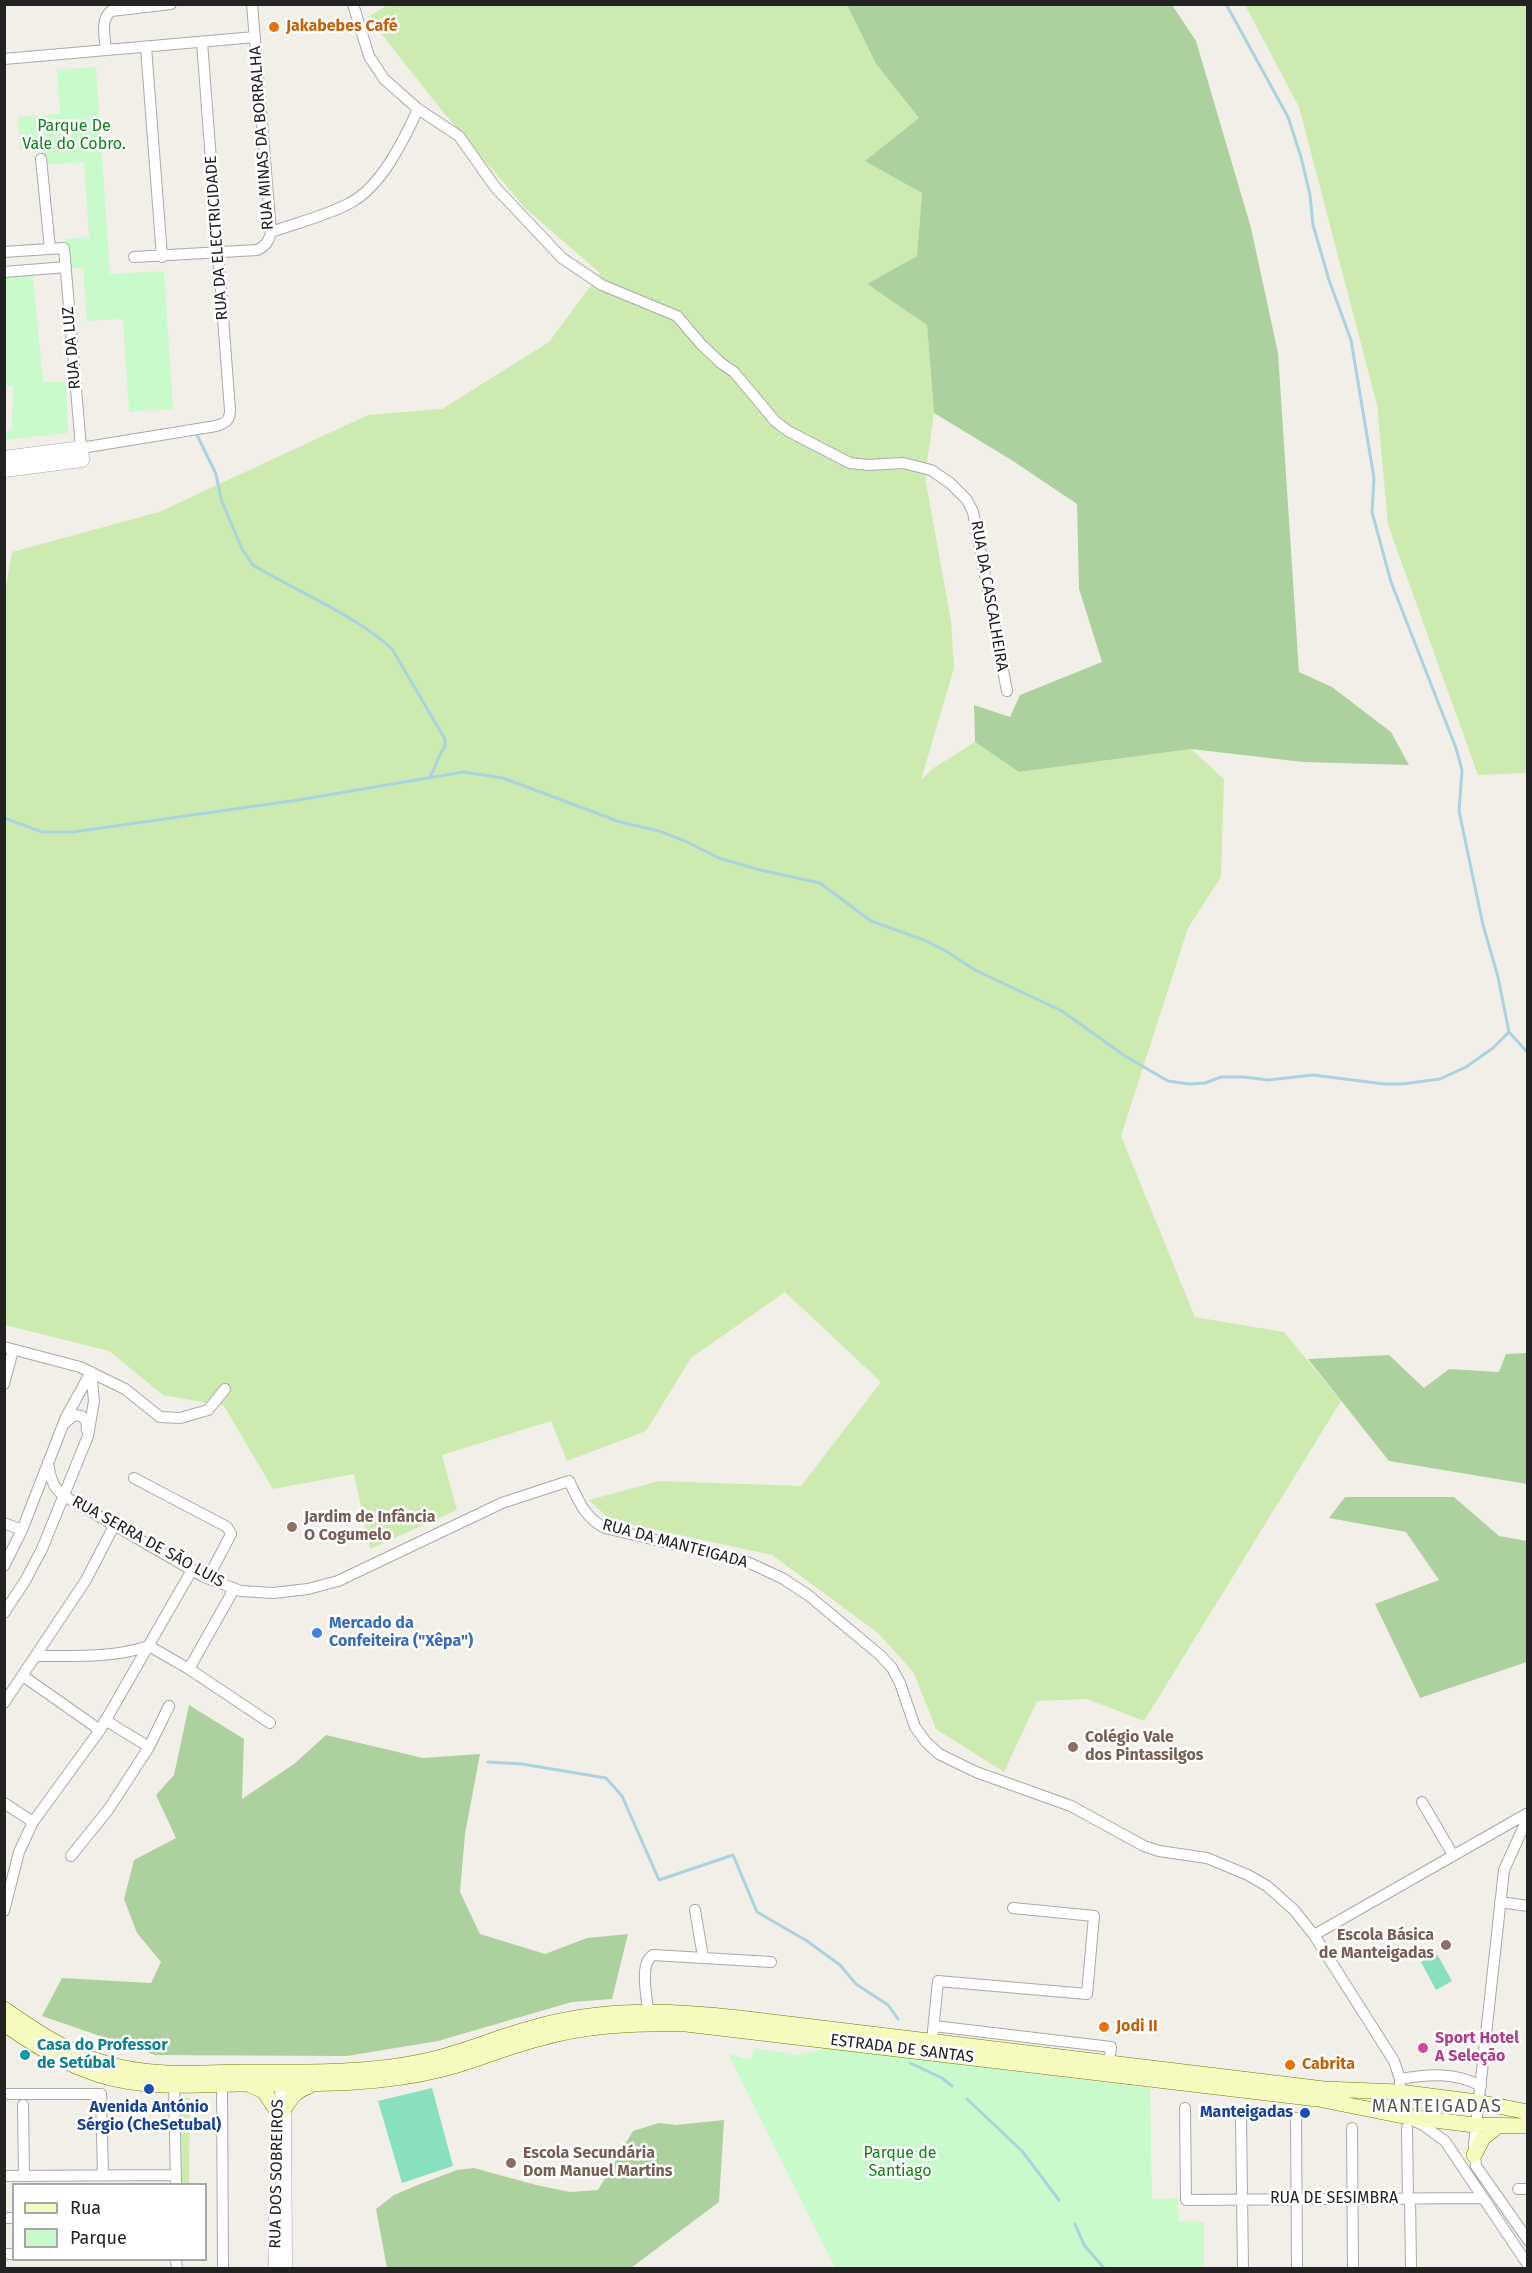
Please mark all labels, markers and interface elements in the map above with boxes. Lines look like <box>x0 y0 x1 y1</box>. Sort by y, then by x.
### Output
place label: Jakabebes Café <box>286 17 398 37</box>
marker: Jakabebes Café <box>267 20 281 34</box>
street label: RUA MINAS DA BORRALHA <box>246 45 278 231</box>
park label: Parque De Vale do Cobro. <box>22 117 126 155</box>
street label: RUA DA ELECTRICIDADE <box>202 155 232 321</box>
street label: RUA DA LUZ <box>59 306 85 390</box>
street label: RUA DA CASCALHEIRA <box>966 519 1012 673</box>
street label: RUA SERRA DE SÃO LUIS <box>69 1492 227 1592</box>
place label: Jardim de Infância O Cogumelo <box>304 1508 436 1546</box>
street label: RUA DA MANTEIGADA <box>600 1515 750 1573</box>
marker: Jardim de Infância O Cogumelo <box>285 1520 299 1534</box>
place label: Mercado da Confeiteira ("Xêpa") <box>329 1614 473 1652</box>
marker: Mercado da Confeiteira ("Xêpa") <box>310 1626 324 1640</box>
place label: Colégio Vale dos Pintassilgos <box>1085 1728 1204 1766</box>
marker: Colégio Vale dos Pintassilgos <box>1066 1740 1080 1754</box>
place label: Escola Básica de Manteigadas <box>1319 1926 1434 1964</box>
marker: Escola Básica de Manteigadas <box>1439 1938 1453 1952</box>
place label: Jodi II <box>1116 2017 1158 2037</box>
marker: Jodi II <box>1097 2020 1111 2034</box>
place label: Sport Hotel A Seleção <box>1435 2029 1519 2067</box>
street label: ESTRADA DE SANTAS <box>829 2031 975 2067</box>
place label: Casa do Professor de Setúbal <box>37 2036 168 2074</box>
marker: Sport Hotel A Seleção <box>1416 2041 1430 2055</box>
marker: Casa do Professor de Setúbal <box>18 2048 32 2062</box>
place label: Cabrita <box>1302 2055 1355 2075</box>
marker: Cabrita <box>1283 2058 1297 2072</box>
marker: Avenida António Sérgio (CheSetubal) <box>142 2082 156 2096</box>
district label: MANTEIGADAS <box>1372 2096 1502 2118</box>
place label: Avenida António Sérgio (CheSetubal) <box>77 2098 221 2136</box>
street label: RUA DOS SOBREIROS <box>266 2099 288 2249</box>
place label: Manteigadas <box>1200 2103 1293 2123</box>
marker: Manteigadas <box>1298 2106 1312 2120</box>
place label: Escola Secundária Dom Manuel Martins <box>523 2144 673 2182</box>
park label: Parque de Santiago <box>864 2144 936 2182</box>
marker: Escola Secundária Dom Manuel Martins <box>504 2156 518 2170</box>
legend <box>12 2183 207 2261</box>
street label: RUA DE SESIMBRA <box>1270 2189 1398 2209</box>
text: Rua <box>70 2197 101 2219</box>
text: Parque <box>70 2227 127 2249</box>

